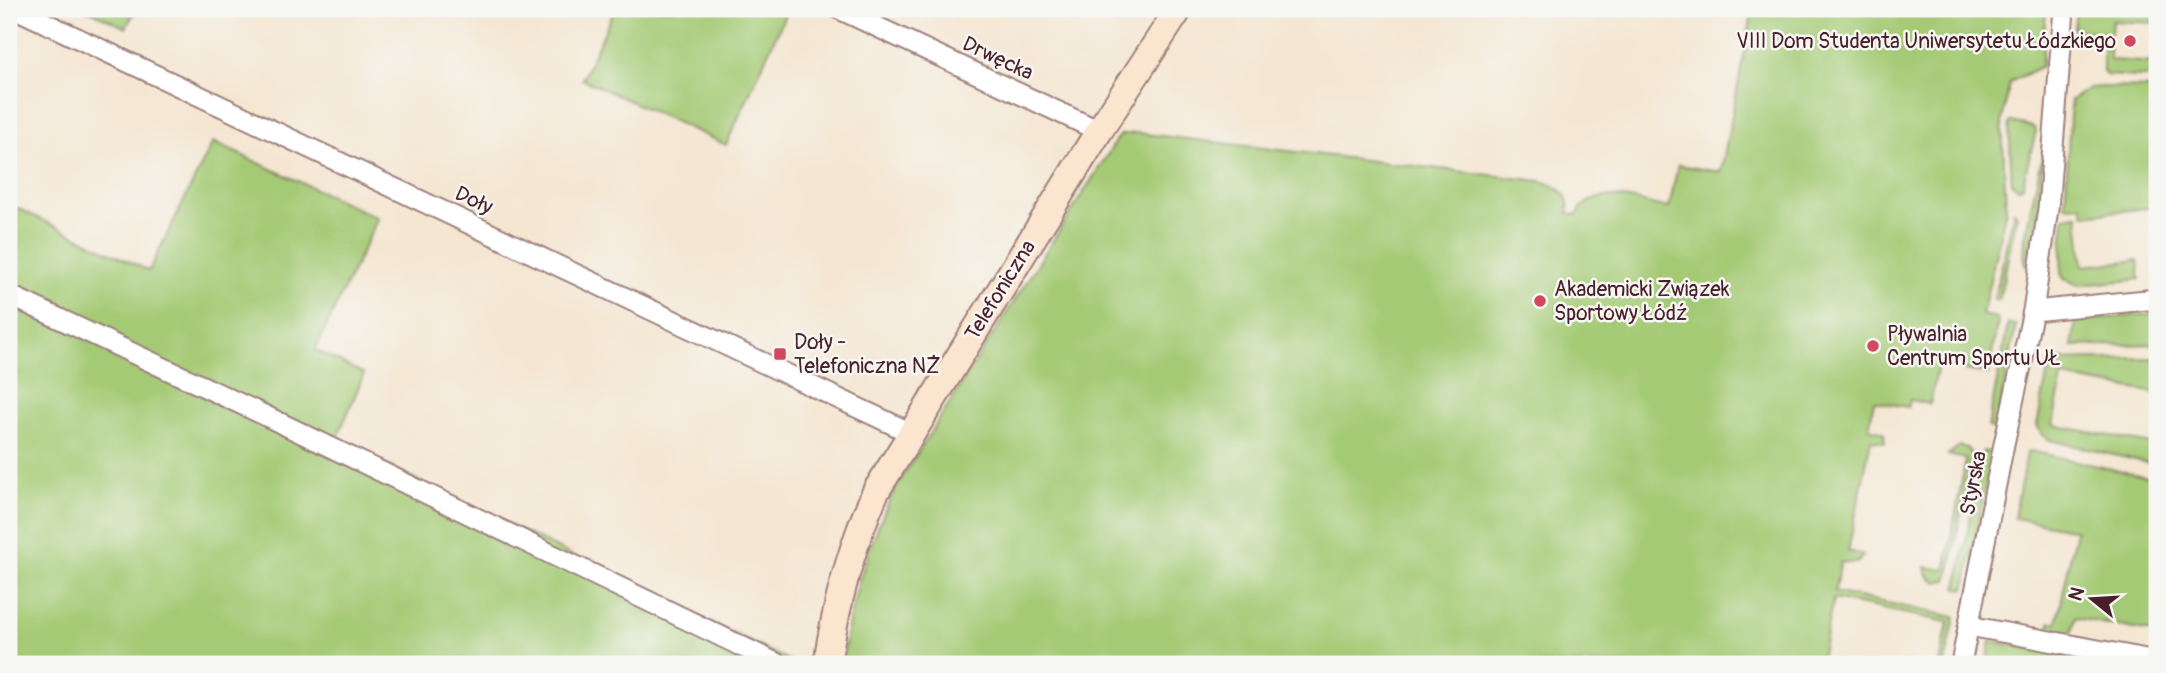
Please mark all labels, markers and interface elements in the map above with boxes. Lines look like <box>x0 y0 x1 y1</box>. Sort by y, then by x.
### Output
place label: VIII Dom Studenta Uniwersytetu Łódzkiego <box>1736 28 2116 55</box>
street label: Drwęcka <box>958 30 1038 87</box>
marker: VIII Dom Studenta Uniwersytetu Łódzkiego <box>2122 33 2138 49</box>
street label: Doły <box>451 180 497 221</box>
street label: Telefoniczna <box>959 235 1042 345</box>
place label: Akademicki Związek Sportowy Łódź <box>1554 276 1730 327</box>
marker: Akademicki Związek Sportowy Łódź <box>1532 293 1548 309</box>
place label: Pływalnia Centrum Sportu UŁ <box>1887 321 2061 372</box>
place label: Doły - Telefoniczna NŻ <box>794 329 941 380</box>
marker: Pływalnia Centrum Sportu UŁ <box>1865 338 1881 354</box>
marker: Doły - Telefoniczna NŻ <box>772 346 788 362</box>
street label: Styrska <box>1954 449 1993 518</box>
north arrow <box>2058 564 2128 634</box>
text: N <box>2063 584 2090 604</box>

